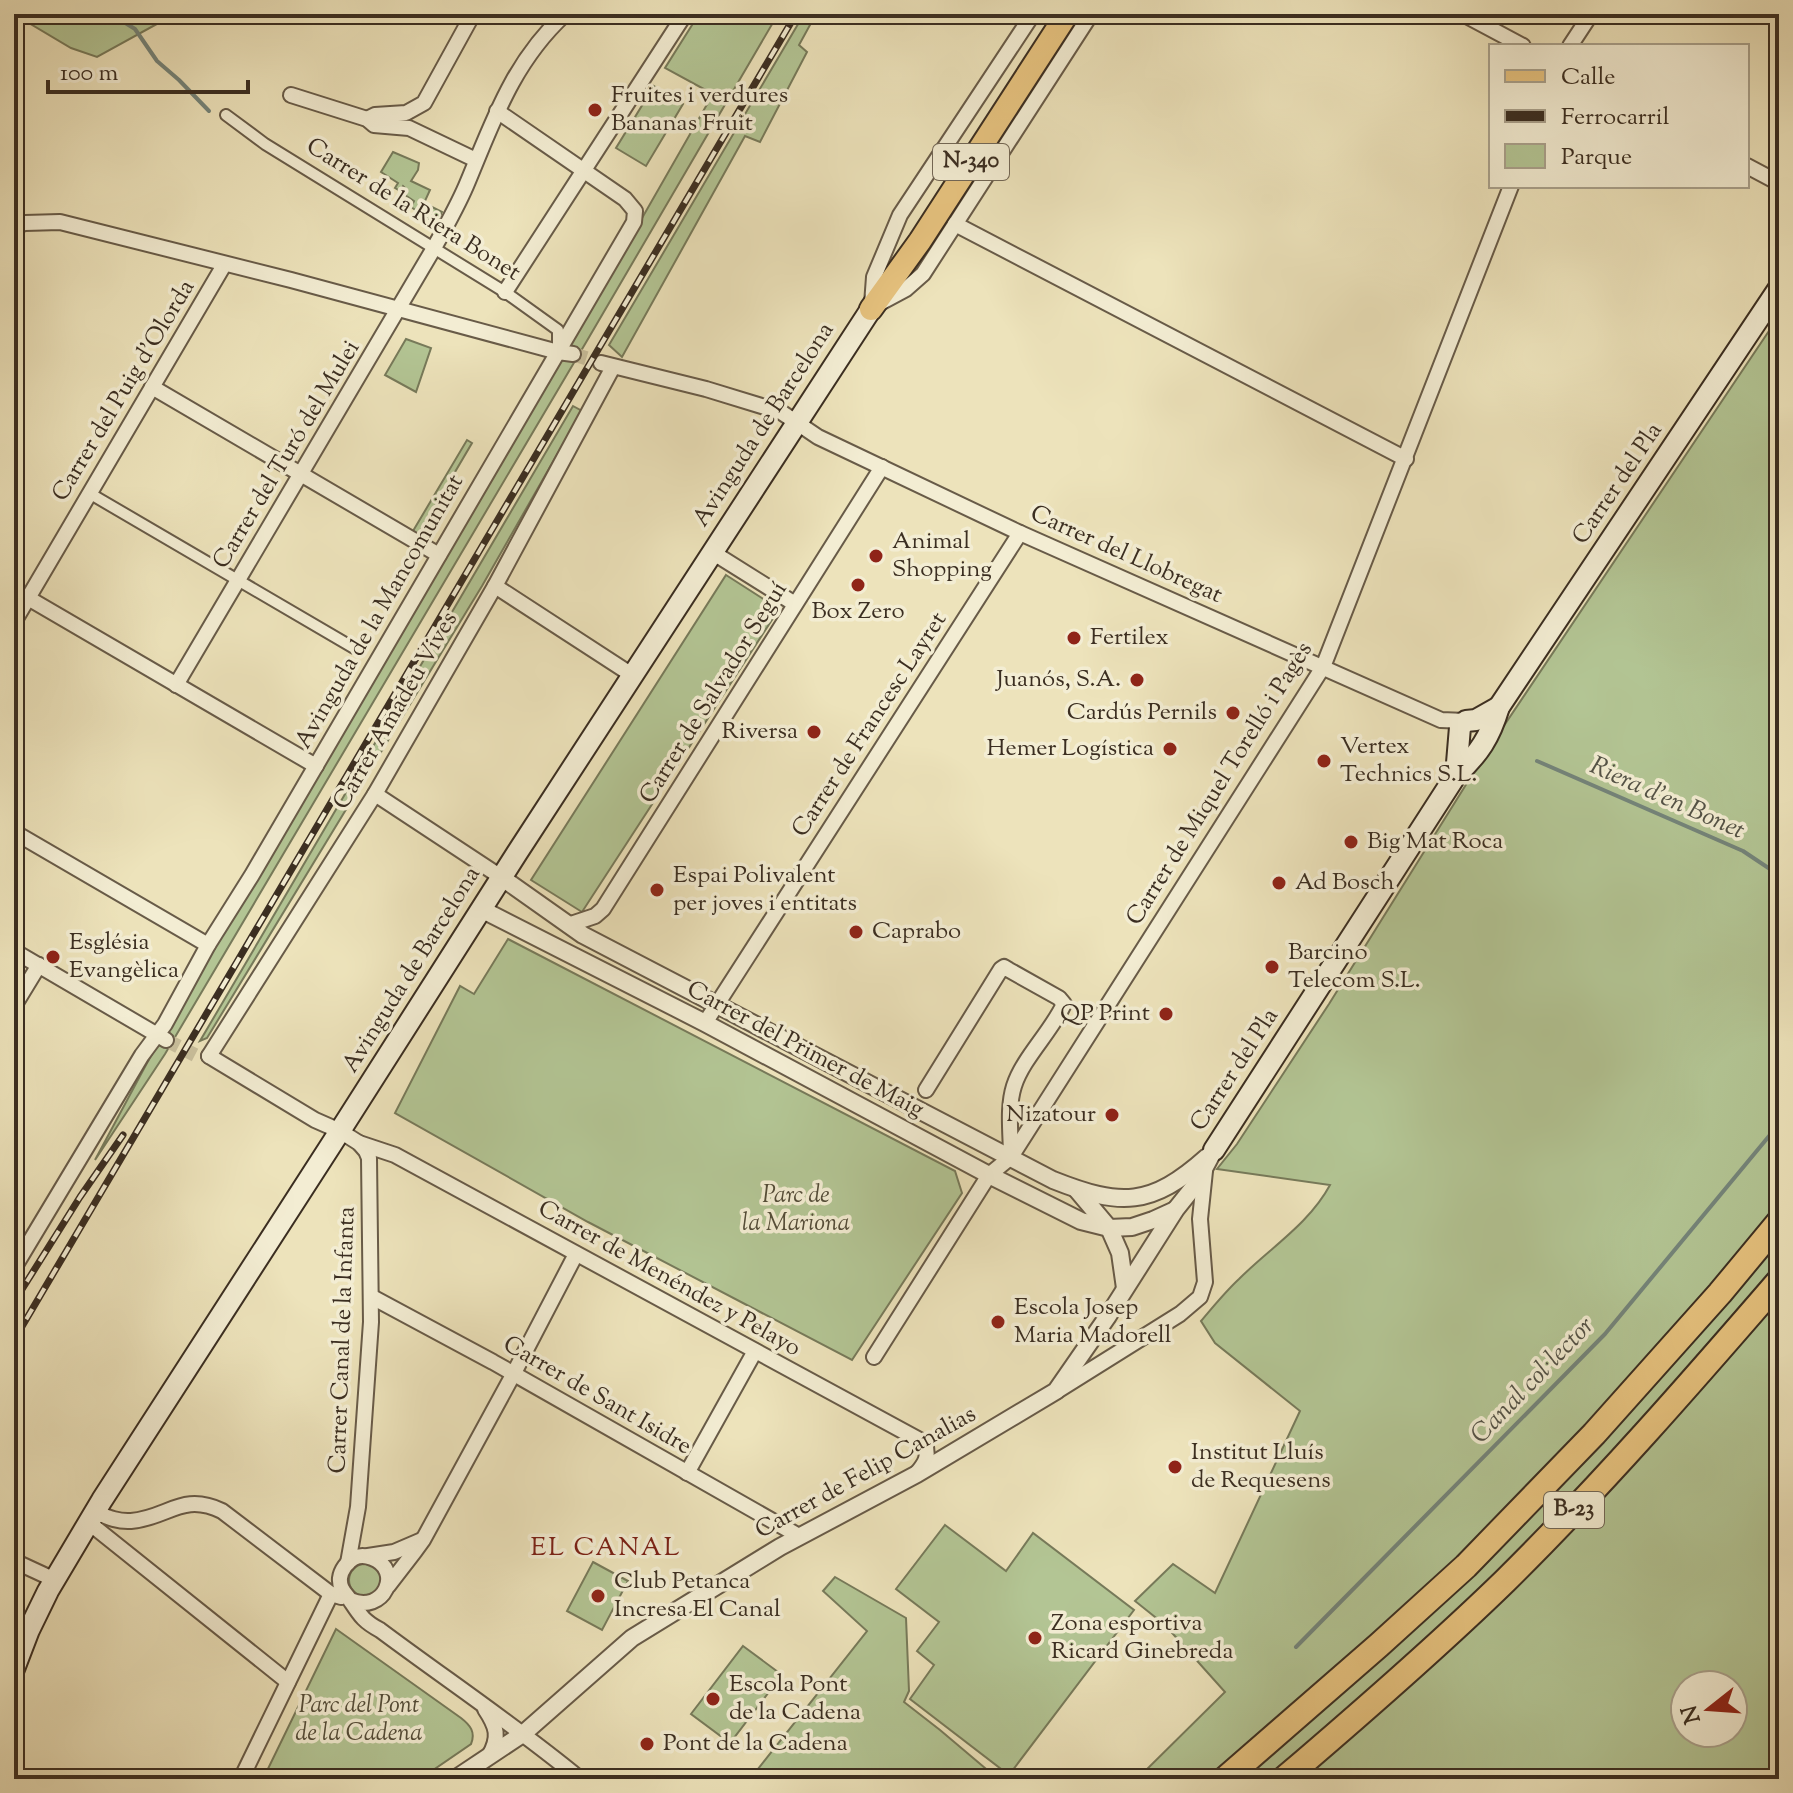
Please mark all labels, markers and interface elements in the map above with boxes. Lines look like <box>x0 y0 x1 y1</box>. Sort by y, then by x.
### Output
scale bar <box>48 44 248 94</box>
legend <box>1489 44 1749 188</box>
text: 100 m <box>60 57 118 91</box>
text: Calle <box>1561 61 1615 95</box>
place label: Fruites i verdures Bananas Fruit <box>611 79 788 141</box>
marker: Fruites i verdures Bananas Fruit <box>586 101 604 119</box>
text: Ferrocarril <box>1561 101 1670 135</box>
street label: Carrer de la Riera Bonet <box>299 130 527 290</box>
text: Parque <box>1561 141 1632 175</box>
road number: N-340 <box>933 144 1009 180</box>
street label: Carrer del Puig d'Olorda <box>44 274 204 508</box>
street label: Avinguda de Barcelona <box>685 316 843 534</box>
street label: Carrer del Turó del Mulei <box>205 334 369 576</box>
street label: Carrer del Pla <box>1565 416 1671 552</box>
street label: Avinguda de la Mancomunitat <box>287 468 473 756</box>
street label: Carrer del Llobregat <box>1024 497 1228 613</box>
place label: Animal Shopping <box>892 525 992 587</box>
marker: Animal Shopping <box>867 547 885 565</box>
street label: Carrer de Salvador Seguí <box>632 575 796 811</box>
marker: Box Zero <box>849 576 867 594</box>
place label: Box Zero <box>811 595 905 629</box>
street label: Carrer Amadeu Vives <box>325 606 467 816</box>
street label: Carrer de Francesc Layret <box>784 606 956 844</box>
place label: Fertilex <box>1090 621 1169 655</box>
marker: Fertilex <box>1065 629 1083 647</box>
street label: Carrer de Miquel Torelló i Pagès <box>1118 636 1322 932</box>
place label: Juanós, S.A. <box>994 663 1121 697</box>
marker: Juanós, S.A. <box>1128 671 1146 689</box>
place label: Cardús Pernils <box>1067 696 1217 730</box>
marker: Cardús Pernils <box>1224 704 1242 722</box>
place label: Riversa <box>722 715 798 749</box>
marker: Riversa <box>805 723 823 741</box>
place label: Vertex Technics S.L. <box>1340 730 1477 792</box>
place label: Hemer Logística <box>987 732 1154 766</box>
marker: Hemer Logística <box>1161 740 1179 758</box>
water label: Riera d'en Bonet <box>1584 748 1751 850</box>
marker: Vertex Technics S.L. <box>1315 752 1333 770</box>
place label: Big Mat Roca <box>1367 825 1503 859</box>
marker: Big Mat Roca <box>1342 833 1360 851</box>
place label: Espai Polivalent per joves i entitats <box>673 859 857 921</box>
street label: Avinguda de Barcelona <box>335 860 489 1080</box>
place label: Ad Bosch <box>1295 866 1394 900</box>
marker: Ad Bosch <box>1270 874 1288 892</box>
marker: Espai Polivalent per joves i entitats <box>648 881 666 899</box>
place label: Caprabo <box>872 915 961 949</box>
marker: Caprabo <box>847 923 865 941</box>
place label: Església Evangèlica <box>69 926 179 988</box>
place label: Barcino Telecom S.L. <box>1288 936 1421 998</box>
marker: Església Evangèlica <box>44 948 62 966</box>
marker: Barcino Telecom S.L. <box>1263 958 1281 976</box>
street label: Carrer del Primer de Maig <box>680 973 930 1127</box>
place label: QP Print <box>1060 997 1150 1031</box>
street label: Carrer del Pla <box>1182 1002 1288 1138</box>
marker: QP Print <box>1157 1005 1175 1023</box>
place label: Nizatour <box>1006 1098 1096 1132</box>
marker: Nizatour <box>1103 1106 1121 1124</box>
park label: Parc de la Mariona <box>742 1179 850 1241</box>
street label: Carrer de Menéndez y Pelayo <box>531 1192 807 1366</box>
street label: Carrer Canal de la Infanta <box>321 1206 365 1474</box>
place label: Escola Josep Maria Madorell <box>1014 1291 1172 1353</box>
water label: Canal col·lector <box>1463 1309 1603 1453</box>
marker: Escola Josep Maria Madorell <box>989 1313 1007 1331</box>
street label: Carrer de Sant Isidre <box>496 1328 698 1464</box>
street label: Carrer de Felip Canalias <box>749 1398 983 1548</box>
place label: Institut Lluís de Requesens <box>1191 1436 1331 1498</box>
marker: Institut Lluís de Requesens <box>1166 1458 1184 1476</box>
road number: B-23 <box>1544 1492 1604 1528</box>
district label: EL CANAL <box>530 1530 682 1567</box>
place label: Club Petanca Incresa El Canal <box>614 1565 781 1627</box>
marker: Club Petanca Incresa El Canal <box>589 1587 607 1605</box>
place label: Zona esportiva Ricard Ginebreda <box>1051 1607 1233 1669</box>
marker: Zona esportiva Ricard Ginebreda <box>1026 1629 1044 1647</box>
place label: Escola Pont de la Cadena <box>729 1668 861 1730</box>
north arrow <box>1669 1669 1749 1749</box>
park label: Parc del Pont de la Cadena <box>296 1689 422 1751</box>
marker: Escola Pont de la Cadena <box>704 1690 722 1708</box>
text: N <box>1675 1700 1711 1727</box>
place label: Pont de la Cadena <box>663 1727 848 1761</box>
marker: Pont de la Cadena <box>638 1735 656 1753</box>

